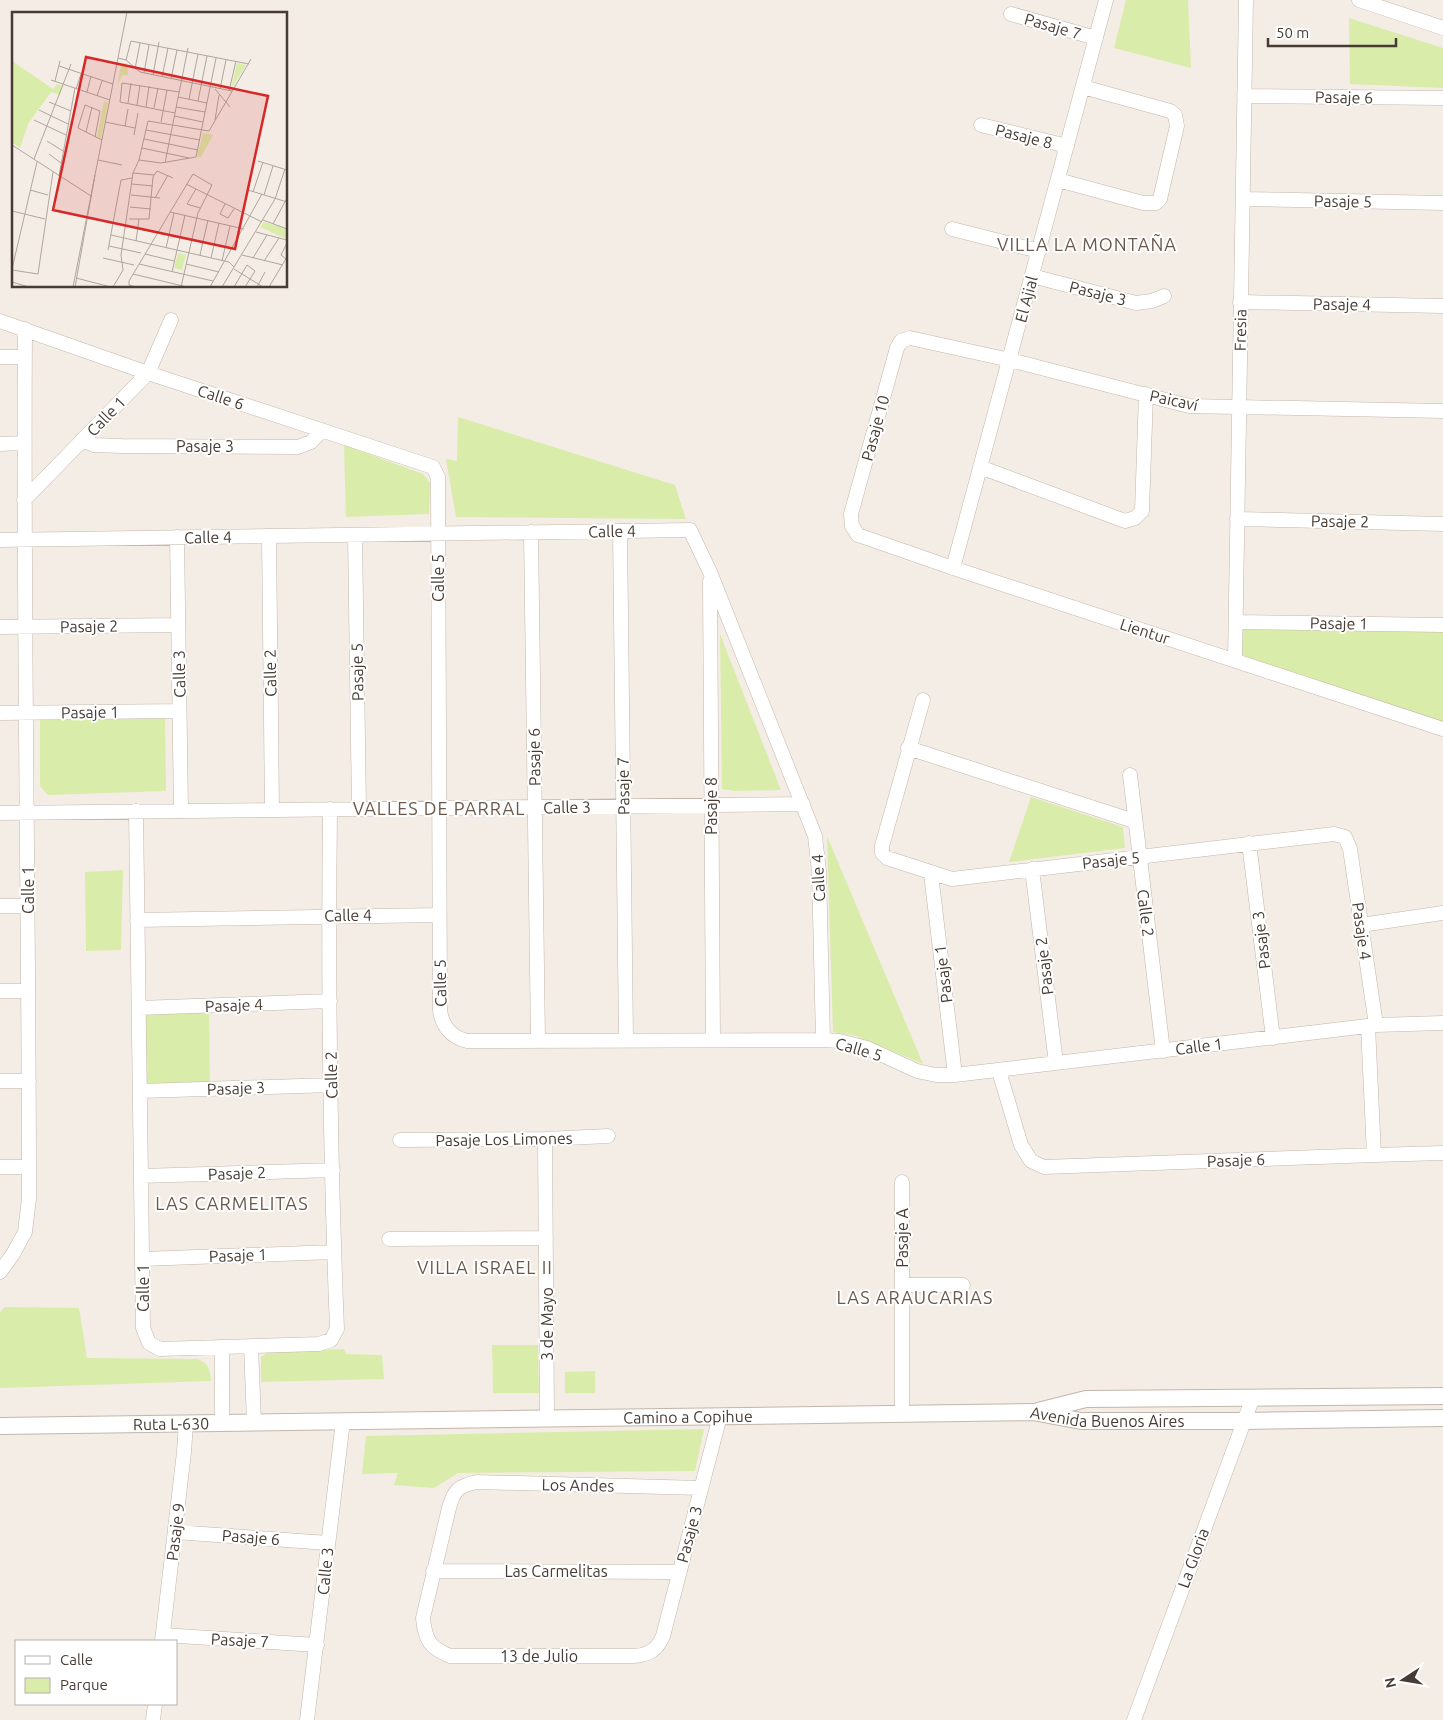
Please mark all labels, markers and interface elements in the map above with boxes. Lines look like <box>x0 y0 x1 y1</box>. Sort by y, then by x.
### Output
street label: Pasaje 7 <box>1023 9 1083 43</box>
inset map <box>12 12 288 288</box>
scale bar <box>1268 15 1396 47</box>
text: 50 m <box>1276 24 1309 41</box>
street label: Pasaje 6 <box>1315 87 1373 107</box>
street label: Pasaje 8 <box>994 120 1054 152</box>
street label: Pasaje 5 <box>1314 191 1372 211</box>
district label: VILLA LA MONTAÑA <box>997 233 1177 254</box>
street label: El Ajial <box>1011 274 1041 324</box>
street label: Pasaje 3 <box>1068 277 1128 309</box>
street label: Pasaje 4 <box>1313 294 1371 314</box>
street label: Fresia <box>1231 309 1249 351</box>
street label: Calle 6 <box>195 381 247 413</box>
street label: Paicaví <box>1148 386 1201 414</box>
street label: Calle 1 <box>83 393 129 439</box>
street label: Pasaje 10 <box>858 393 892 463</box>
street label: Pasaje 3 <box>176 437 234 455</box>
street label: Pasaje 2 <box>1311 511 1369 531</box>
street label: Calle 4 <box>588 522 636 540</box>
street label: Calle 4 <box>184 528 232 546</box>
street label: Calle 5 <box>429 554 447 602</box>
street label: Pasaje 1 <box>1310 613 1368 633</box>
street label: Lientur <box>1118 614 1172 648</box>
street label: Pasaje 2 <box>60 616 118 636</box>
street label: Pasaje 5 <box>347 643 367 701</box>
street label: Calle 2 <box>261 649 279 697</box>
street label: Calle 3 <box>170 650 188 698</box>
street label: Pasaje 1 <box>61 702 119 722</box>
street label: Pasaje 6 <box>524 728 544 786</box>
street label: Pasaje 7 <box>613 757 633 815</box>
street label: Pasaje 8 <box>702 777 720 835</box>
district label: VALLES DE PARRAL <box>353 798 525 818</box>
street label: Calle 3 <box>543 798 591 816</box>
street label: Pasaje 5 <box>1081 848 1141 872</box>
street label: Calle 4 <box>808 854 828 902</box>
street label: Calle 1 <box>19 866 37 914</box>
street label: Calle 2 <box>1134 888 1158 938</box>
street label: Pasaje 4 <box>1349 901 1375 961</box>
street label: Calle 4 <box>324 906 372 924</box>
street label: Pasaje 3 <box>1249 910 1273 970</box>
street label: Pasaje 2 <box>1032 936 1056 996</box>
street label: Pasaje 1 <box>931 944 955 1004</box>
street label: Calle 5 <box>431 959 449 1007</box>
street label: Pasaje 4 <box>205 995 263 1015</box>
street label: Calle 5 <box>833 1034 885 1064</box>
street label: Calle 1 <box>1174 1034 1224 1058</box>
street label: Calle 2 <box>322 1051 340 1099</box>
street label: Pasaje 3 <box>207 1078 265 1098</box>
street label: Pasaje Los Limones <box>435 1129 573 1149</box>
street label: Pasaje 6 <box>1207 1150 1265 1170</box>
street label: Pasaje 2 <box>208 1163 266 1183</box>
district label: LAS CARMELITAS <box>155 1193 309 1213</box>
street label: Pasaje A <box>893 1208 911 1268</box>
street label: Pasaje 1 <box>209 1245 267 1265</box>
district label: VILLA ISRAEL II <box>417 1257 553 1277</box>
street label: Calle 1 <box>134 1264 152 1312</box>
street label: 3 de Mayo <box>538 1287 556 1361</box>
district label: LAS ARAUCARIAS <box>836 1287 994 1307</box>
street label: Avenida Buenos Aires <box>1029 1403 1184 1430</box>
street label: Camino a Copihue <box>623 1407 753 1427</box>
street label: Ruta L-630 <box>133 1414 209 1433</box>
street label: Los Andes <box>541 1475 615 1495</box>
street label: Pasaje 9 <box>163 1502 187 1562</box>
street label: Pasaje 3 <box>673 1504 705 1564</box>
street label: Pasaje 6 <box>221 1526 281 1548</box>
street label: La Gloria <box>1174 1526 1212 1590</box>
street label: Calle 3 <box>314 1546 336 1596</box>
street label: Las Carmelitas <box>504 1562 608 1580</box>
street label: Pasaje 7 <box>210 1629 270 1651</box>
legend <box>15 1640 178 1705</box>
street label: 13 de Julio <box>500 1647 578 1665</box>
text: Calle <box>60 1651 93 1668</box>
north arrow <box>1378 1655 1428 1705</box>
text: Parque <box>60 1676 108 1693</box>
text: N <box>1381 1676 1399 1689</box>

